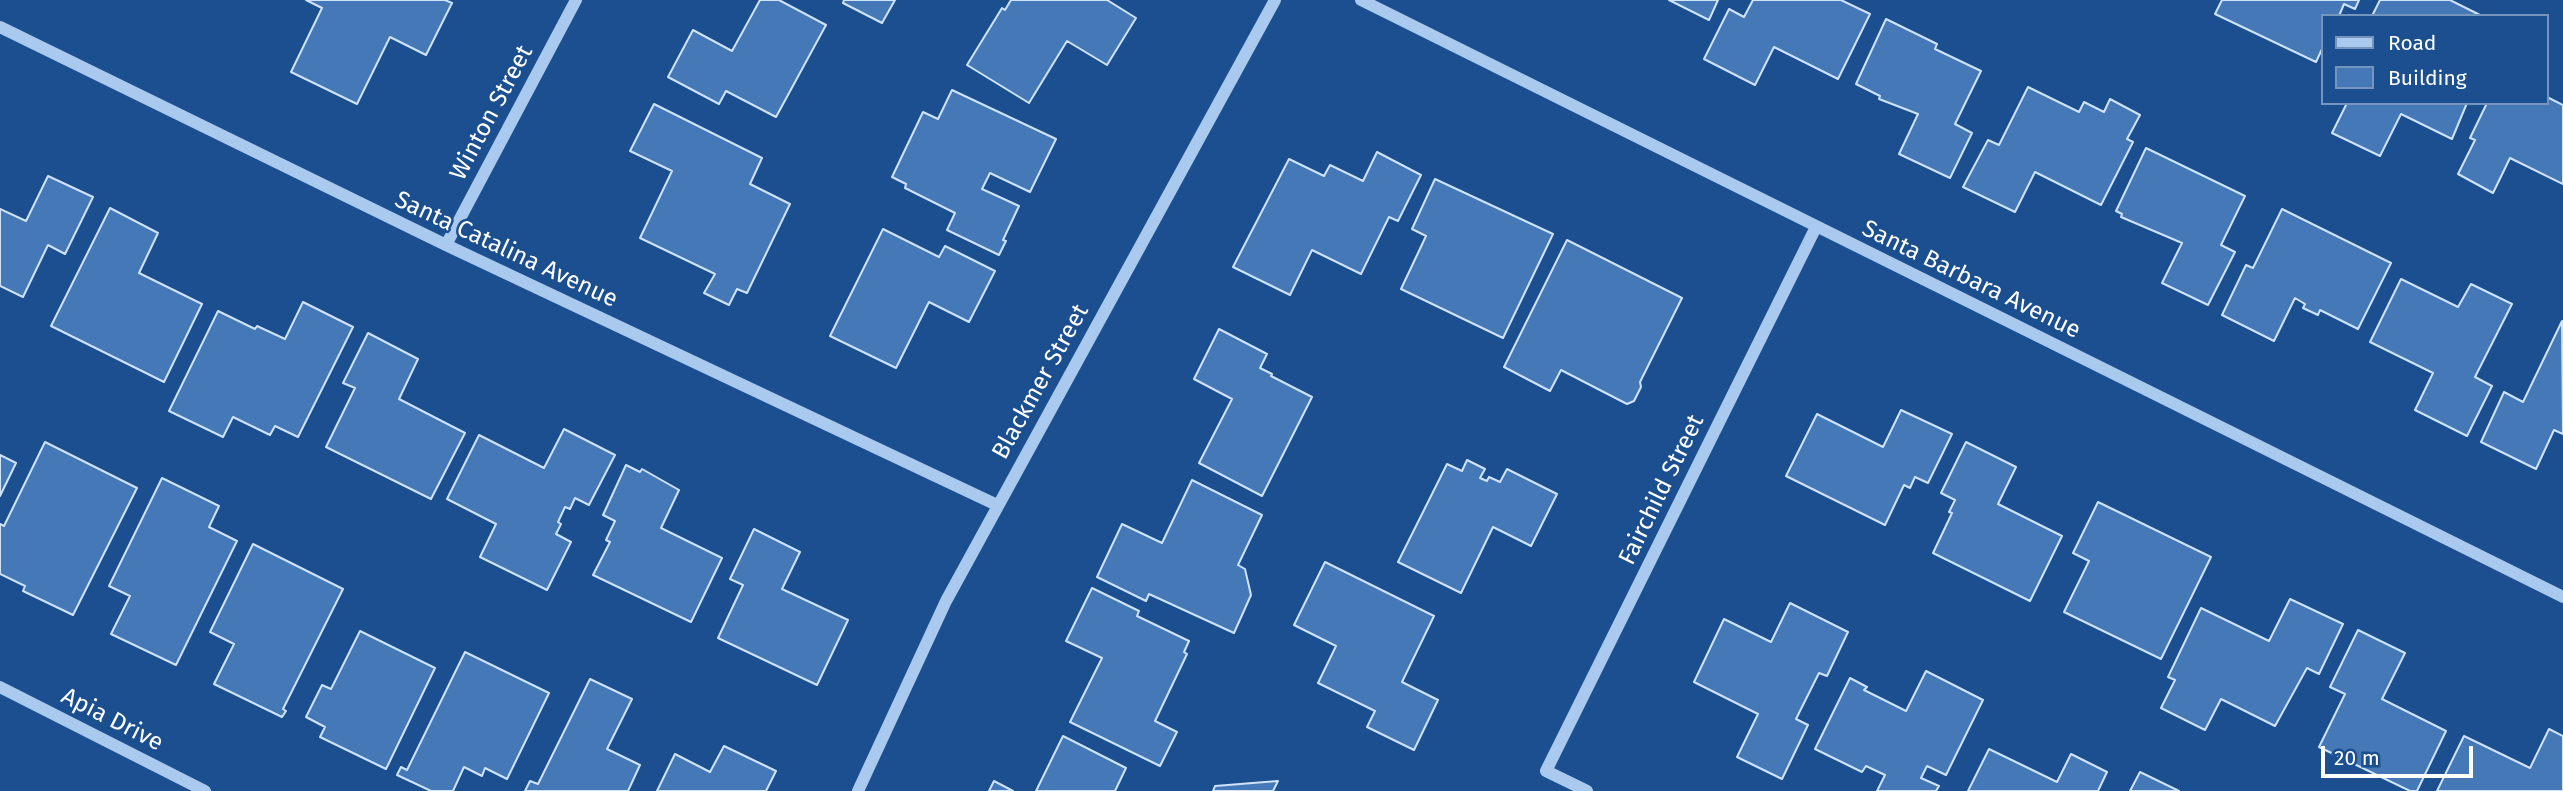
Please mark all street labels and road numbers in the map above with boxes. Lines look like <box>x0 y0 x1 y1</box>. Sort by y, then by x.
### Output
street label: Winton Street <box>444 41 540 185</box>
street label: Santa Catalina Avenue <box>390 186 622 314</box>
street label: Santa Barbara Avenue <box>1857 215 2085 345</box>
street label: Blackmer Street <box>987 299 1095 465</box>
street label: Fairchild Street <box>1613 410 1711 570</box>
street label: Apia Drive <box>56 682 168 758</box>

